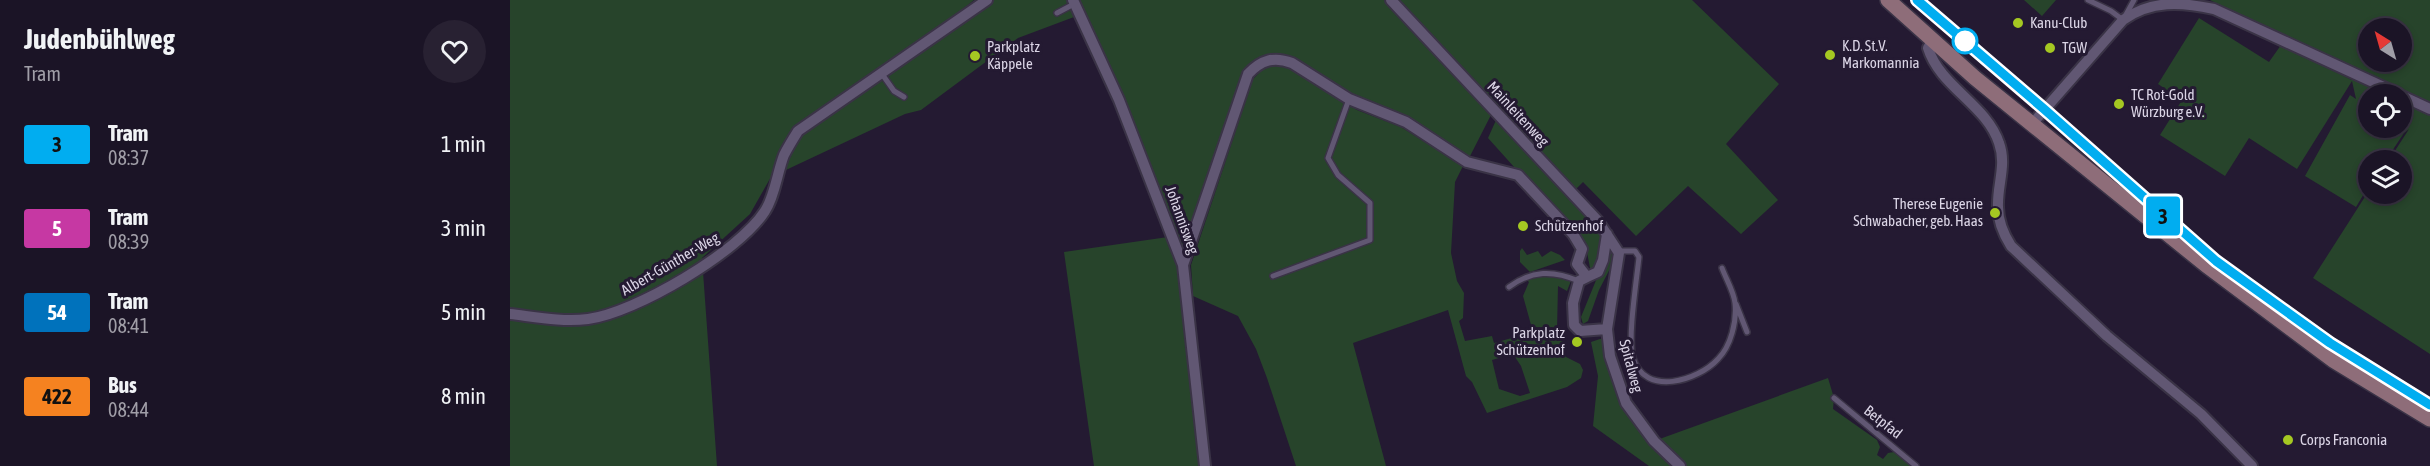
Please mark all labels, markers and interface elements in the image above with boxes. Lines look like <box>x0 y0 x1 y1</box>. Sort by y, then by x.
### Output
place label: Kanu-Club <box>2030 14 2087 31</box>
marker: Kanu-Club <box>2011 16 2025 30</box>
north arrow <box>2358 18 2412 72</box>
map controls <box>2358 18 2412 204</box>
button: heart <box>423 20 486 83</box>
text: Judenbühlweg <box>24 23 175 55</box>
unlabelled marker <box>1952 28 1978 54</box>
place label: K.D. St.V. Markomannia <box>1842 37 1920 71</box>
place label: Parkplatz Käppele <box>987 38 1040 72</box>
place label: TGW <box>2062 39 2087 56</box>
marker: TGW <box>2043 41 2057 55</box>
marker: K.D. St.V. Markomannia <box>1823 48 1837 62</box>
marker: Parkplatz Käppele <box>968 49 982 63</box>
text: Tram <box>24 62 61 85</box>
street label: Mainleitenweg <box>1484 78 1553 150</box>
button: locate <box>2358 84 2412 138</box>
place label: TC Rot-Gold Würzburg e.V. <box>2131 86 2205 120</box>
marker: TC Rot-Gold Würzburg e.V. <box>2112 97 2126 111</box>
text: Tram <box>108 120 148 146</box>
text: 1 min <box>441 131 486 157</box>
text: 3 <box>52 132 62 156</box>
text: 08:37 <box>108 146 149 169</box>
button: layers <box>2358 150 2412 204</box>
street label: Johannisweg <box>1162 183 1203 257</box>
place label: Therese Eugenie Schwabacher, geb. Haas <box>1853 195 1983 229</box>
line badge: 3 <box>2144 196 2182 236</box>
text: Tram <box>108 204 148 230</box>
text: 3 <box>2158 204 2168 228</box>
marker: Therese Eugenie Schwabacher, geb. Haas <box>1988 206 2002 220</box>
text: 3 min <box>441 215 486 241</box>
text: 5 <box>52 216 62 240</box>
place label: Schützenhof <box>1535 217 1604 234</box>
marker: Schützenhof <box>1516 219 1530 233</box>
street label: Albert-Günther-Weg <box>618 228 722 299</box>
text: 08:39 <box>108 230 149 253</box>
text: Tram <box>108 288 148 314</box>
text: 5 min <box>441 299 486 325</box>
text: 54 <box>47 300 67 324</box>
text: 08:41 <box>108 314 149 337</box>
place label: Parkplatz Schützenhof <box>1497 324 1566 358</box>
marker: Parkplatz Schützenhof <box>1570 335 1584 349</box>
street label: Spitalweg <box>1616 338 1647 395</box>
text: Bus <box>108 372 137 398</box>
text: 8 min <box>441 383 486 409</box>
text: 422 <box>42 384 72 408</box>
text: 08:44 <box>108 398 149 421</box>
street label: Betpfad <box>1861 401 1906 442</box>
place label: Corps Franconia <box>2300 431 2387 448</box>
marker: Corps Franconia <box>2281 433 2295 447</box>

